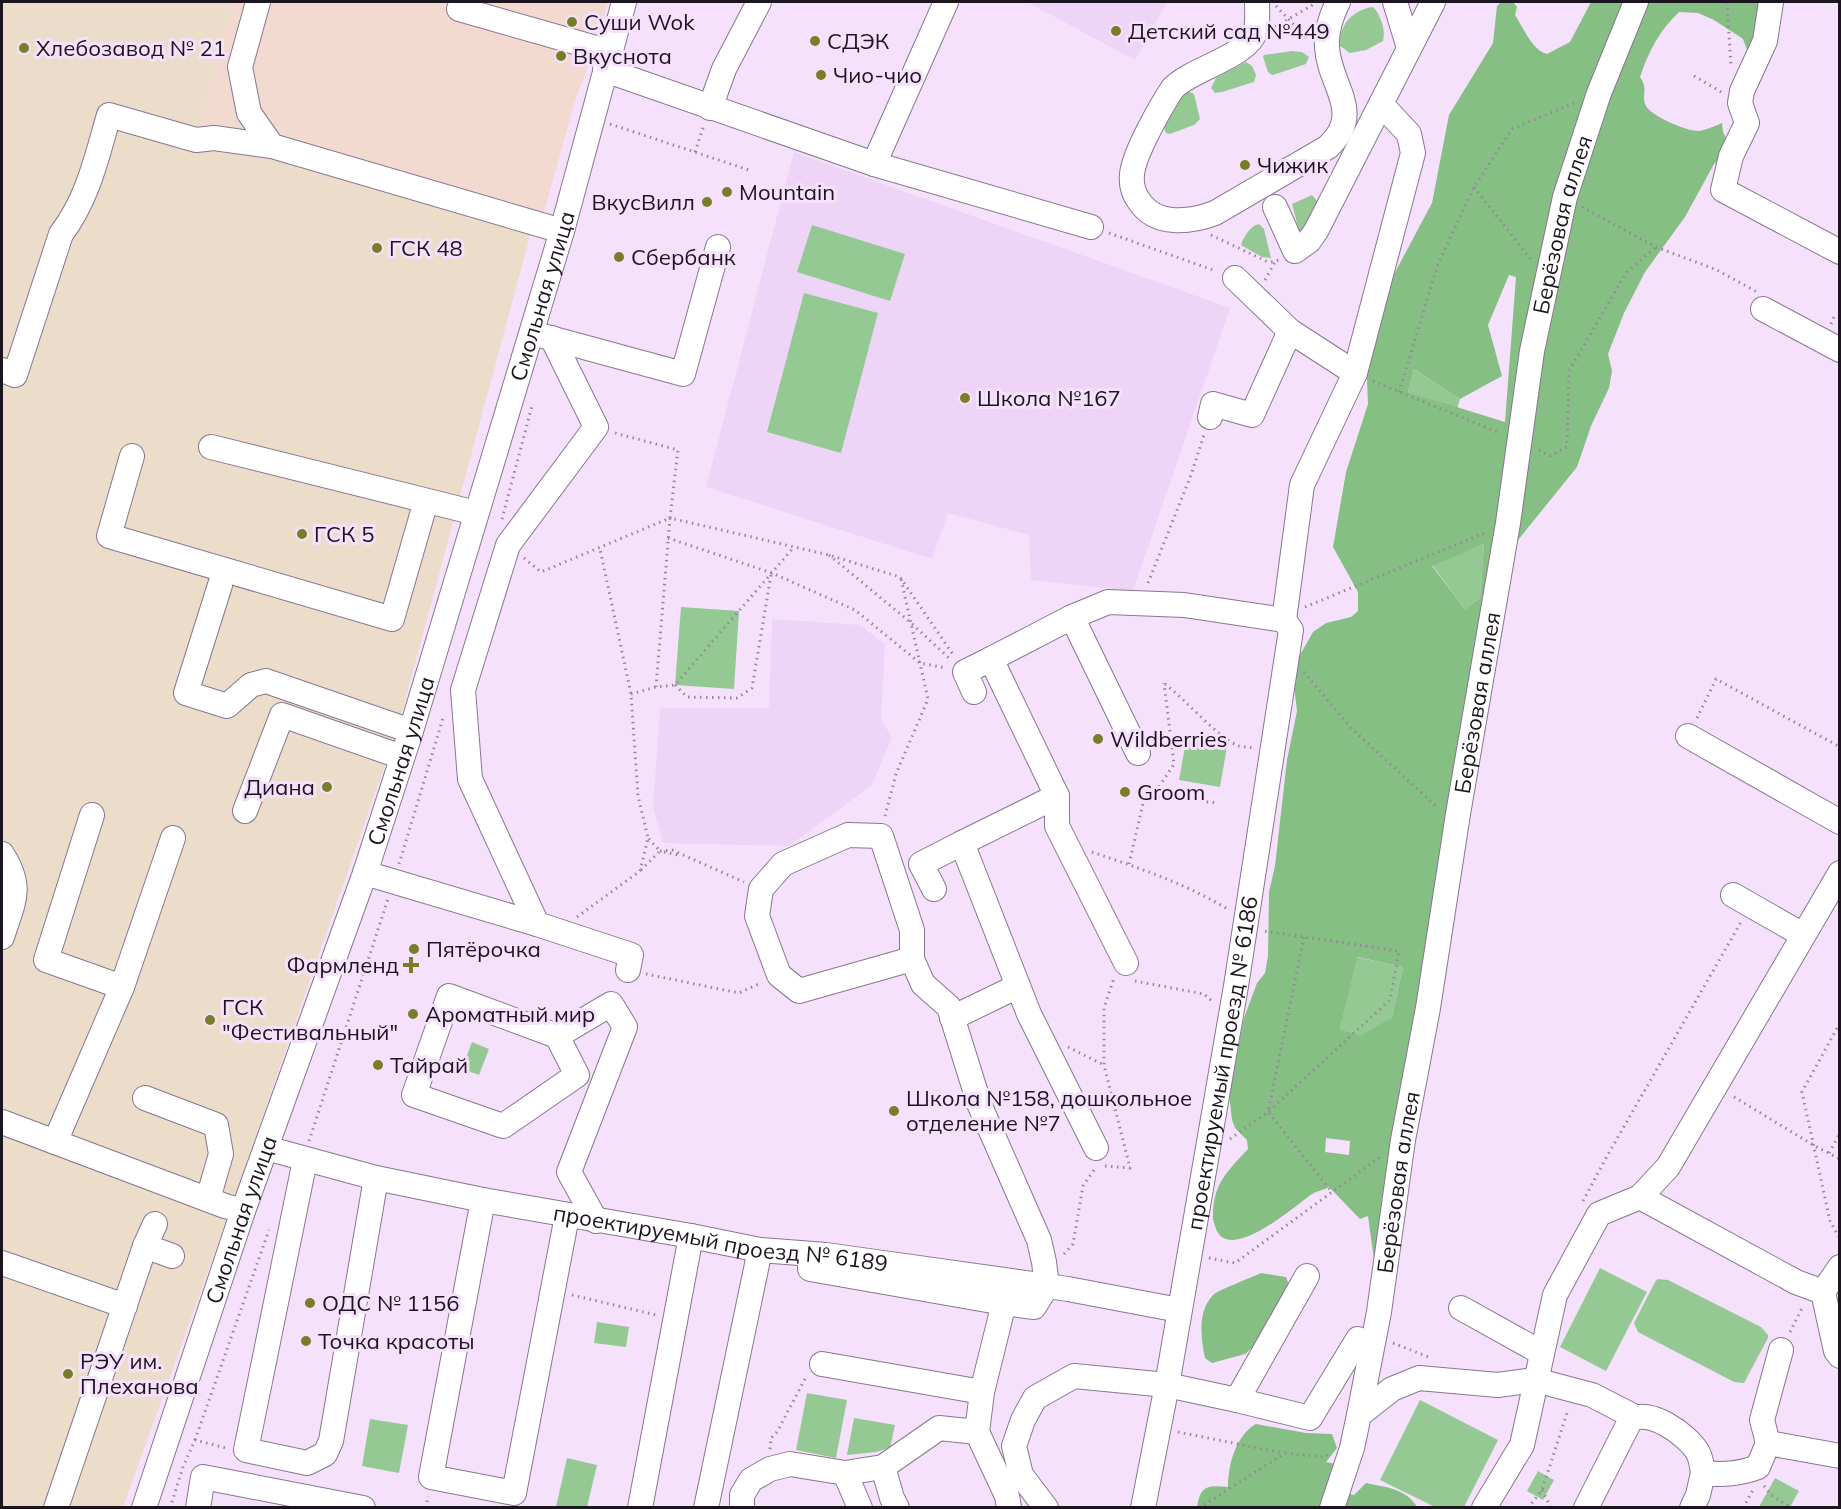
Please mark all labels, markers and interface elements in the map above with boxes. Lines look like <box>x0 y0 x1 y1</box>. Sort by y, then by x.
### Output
place label: Суши Wok <box>584 8 695 36</box>
marker: Суши Wok <box>565 15 579 29</box>
place label: Детский сад №449 <box>1128 17 1330 45</box>
marker: Детский сад №449 <box>1109 24 1123 38</box>
place label: СДЭК <box>827 27 890 55</box>
place label: Хлебозавод № 21 <box>36 34 226 62</box>
marker: СДЭК <box>808 34 822 48</box>
marker: Хлебозавод № 21 <box>17 41 31 55</box>
place label: Вкуснота <box>573 42 672 70</box>
marker: Вкуснота <box>554 49 568 63</box>
place label: Чио-чио <box>833 61 922 89</box>
marker: Чио-чио <box>814 68 828 82</box>
street label: Берёзовая аллея <box>1526 132 1598 317</box>
place label: Чижик <box>1257 151 1328 179</box>
marker: Чижик <box>1238 158 1252 172</box>
place label: Mountain <box>739 178 835 206</box>
marker: Mountain <box>720 185 734 199</box>
place label: ВкусВилл <box>591 188 695 216</box>
marker: ВкусВилл <box>700 195 714 209</box>
street label: Смольная улица <box>504 208 581 384</box>
place label: ГСК 48 <box>389 234 463 262</box>
marker: ГСК 48 <box>370 241 384 255</box>
place label: Сбербанк <box>631 243 736 271</box>
marker: Сбербанк <box>612 250 626 264</box>
place label: Школа №167 <box>977 384 1121 412</box>
marker: Школа №167 <box>958 391 972 405</box>
place label: ГСК 5 <box>314 520 374 548</box>
marker: ГСК 5 <box>295 527 309 541</box>
street label: Берёзовая аллея <box>1448 610 1506 796</box>
street label: Смольная улица <box>361 673 441 849</box>
place label: Wildberries <box>1110 725 1227 753</box>
marker: Wildberries <box>1091 732 1105 746</box>
place label: Диана <box>244 773 315 801</box>
place label: Groom <box>1137 778 1205 806</box>
marker: Диана <box>320 780 334 794</box>
marker: Groom <box>1118 785 1132 799</box>
street label: проектируемый проезд № 6186 <box>1180 894 1264 1232</box>
place label: Пятёрочка <box>426 935 541 963</box>
marker: Пятёрочка <box>407 942 421 956</box>
place label: Фармленд <box>287 951 399 979</box>
marker: Фармленд <box>404 958 418 972</box>
place label: ГСК "Фестивальный" <box>222 993 398 1046</box>
place label: Ароматный мир <box>425 1000 595 1028</box>
marker: Ароматный мир <box>406 1007 420 1021</box>
marker: ГСК "Фестивальный" <box>203 1013 217 1027</box>
place label: Тайрай <box>390 1051 468 1079</box>
marker: Тайрай <box>371 1058 385 1072</box>
place label: Школа №158, дошкольное отделение №7 <box>906 1084 1192 1137</box>
street label: Берёзовая аллея <box>1371 1089 1426 1275</box>
marker: Школа №158, дошкольное отделение №7 <box>887 1104 901 1118</box>
street label: Смольная улица <box>199 1132 283 1308</box>
street label: проектируемый проезд № 6189 <box>551 1198 890 1278</box>
place label: ОДС № 1156 <box>322 1289 459 1317</box>
marker: ОДС № 1156 <box>303 1296 317 1310</box>
place label: Точка красоты <box>318 1327 475 1355</box>
marker: Точка красоты <box>299 1334 313 1348</box>
place label: РЭУ им. Плеханова <box>80 1347 199 1400</box>
marker: РЭУ им. Плеханова <box>61 1367 75 1381</box>

